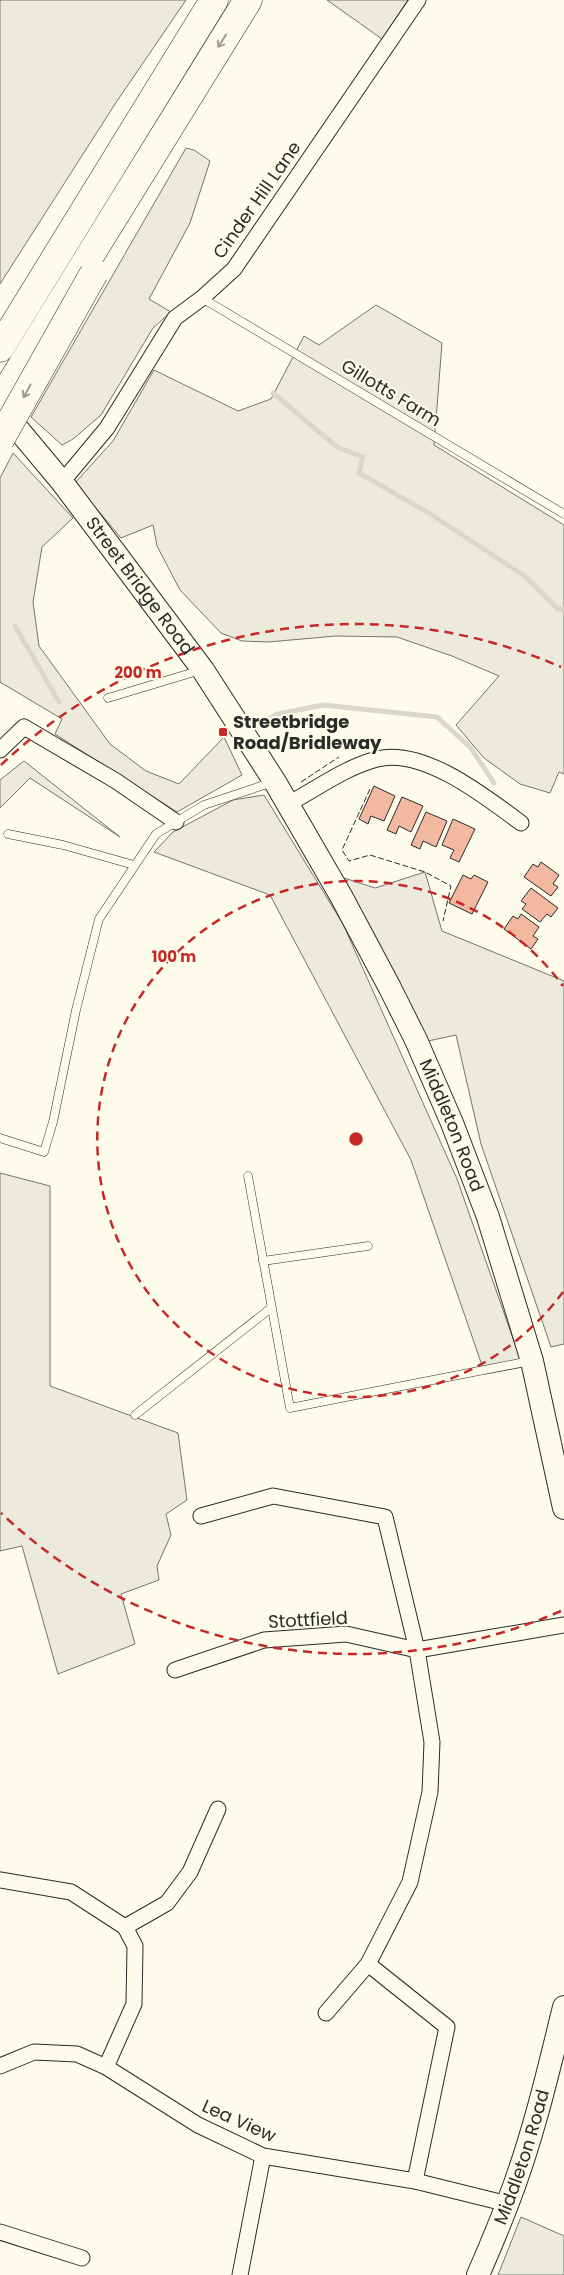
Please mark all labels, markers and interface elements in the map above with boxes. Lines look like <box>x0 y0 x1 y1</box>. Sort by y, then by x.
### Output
one-way arrow <box>217 34 227 48</box>
street label: Cinder Hill Lane <box>207 136 306 263</box>
street label: Gillotts Farm <box>337 353 446 432</box>
one-way arrow <box>22 384 32 398</box>
street label: Street Bridge Road <box>80 511 200 660</box>
text: 200 m <box>114 662 162 683</box>
place label: Streetbridge Road/Bridleway <box>233 709 382 755</box>
marker: Streetbridge Road/Bridleway <box>217 726 229 738</box>
text: 100 m <box>152 946 196 967</box>
street label: Middleton Road <box>414 1055 490 1195</box>
centre of rings <box>347 1130 365 1148</box>
street label: Stottfield <box>267 1605 349 1634</box>
street label: Middleton Road <box>487 2087 555 2228</box>
street label: Lea View <box>198 2093 280 2148</box>

